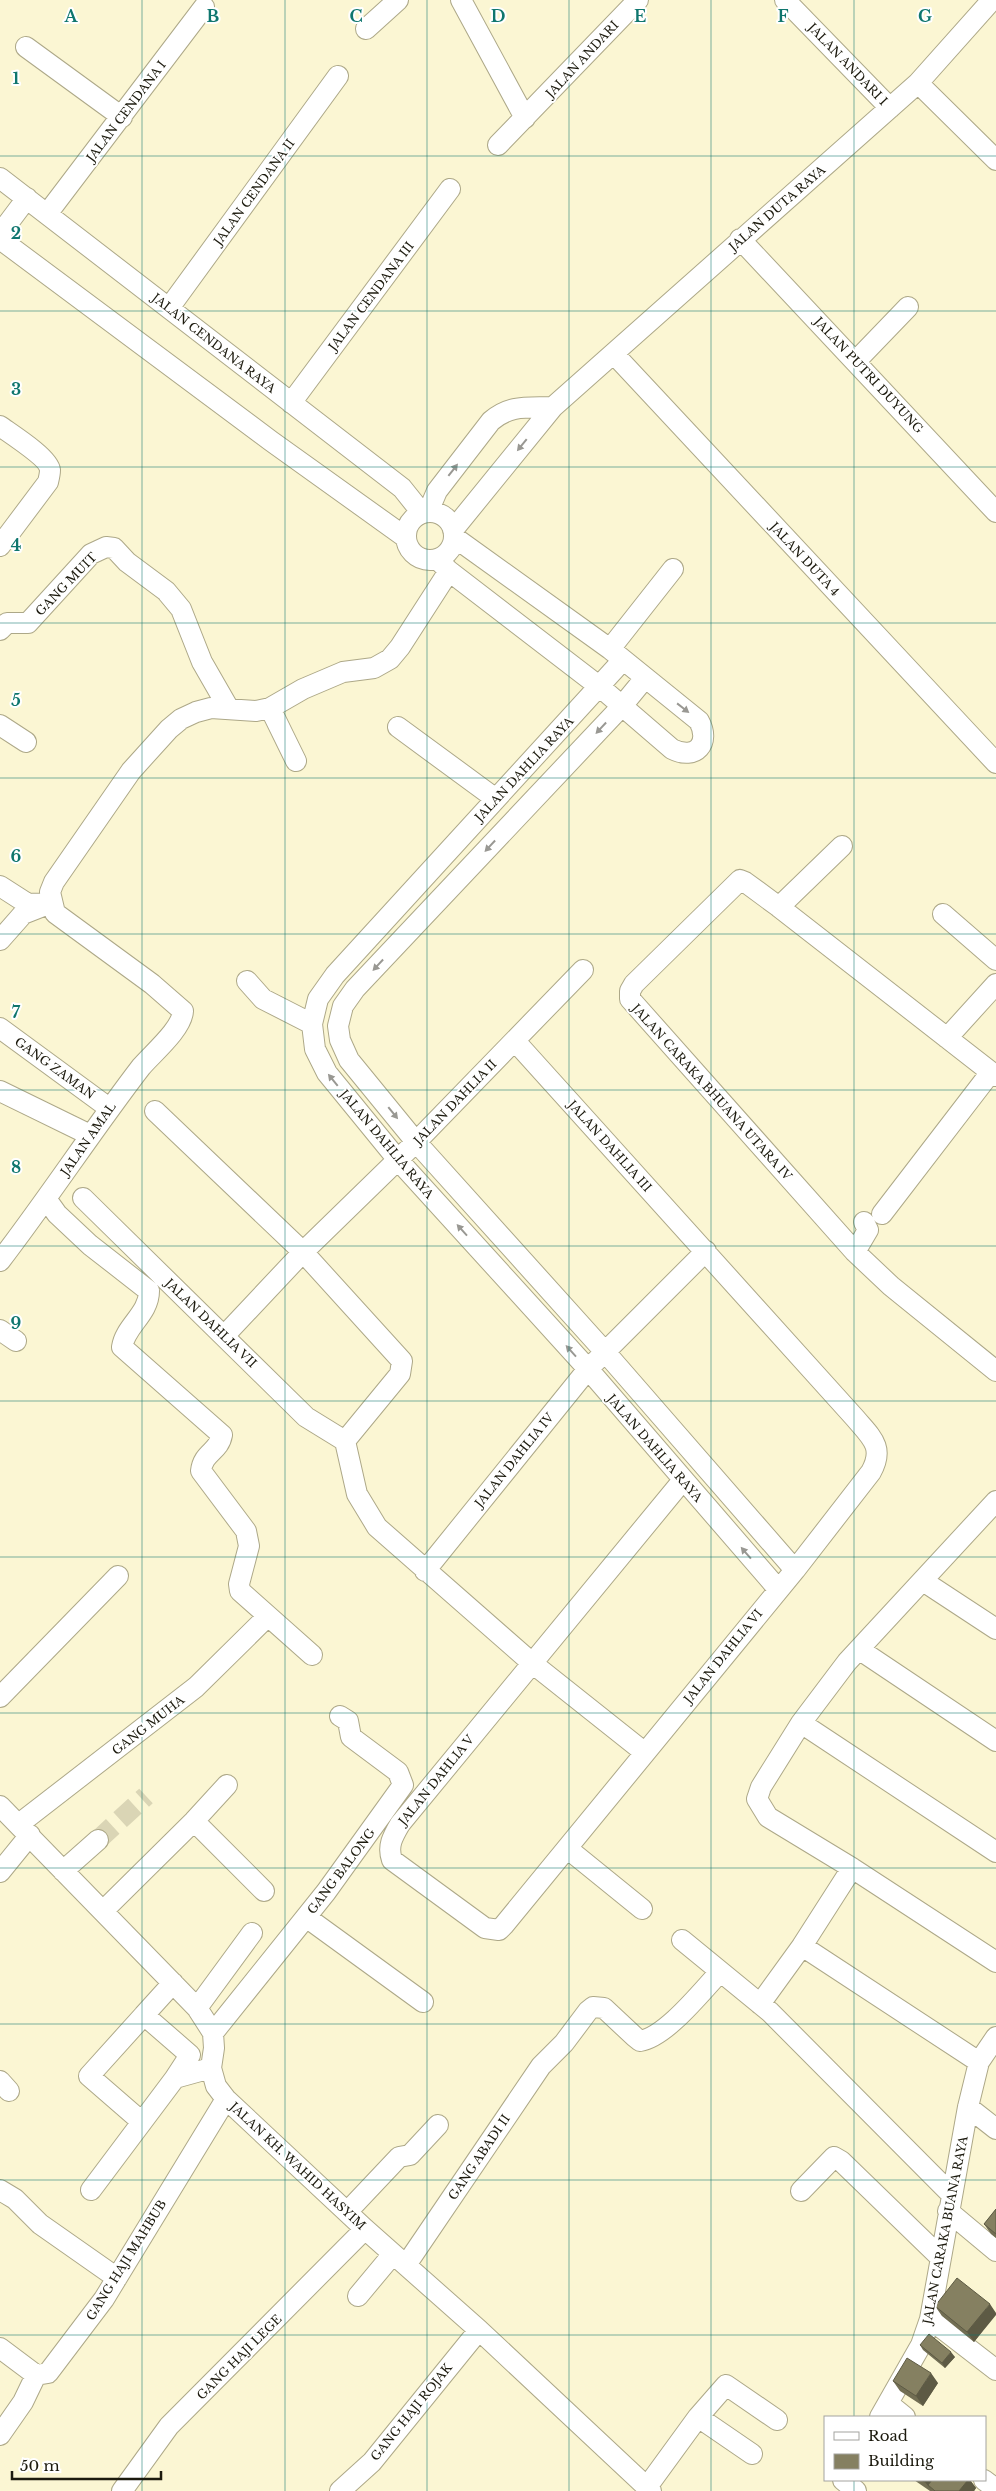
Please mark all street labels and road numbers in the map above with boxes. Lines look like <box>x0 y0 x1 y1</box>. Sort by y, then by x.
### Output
street label: JALAN ANDARI <box>541 17 621 102</box>
street label: JALAN ANDARI I <box>804 18 891 108</box>
street label: JALAN CENDANA I <box>82 57 169 166</box>
street label: JALAN CENDANA II <box>209 136 298 250</box>
street label: JALAN DUTA RAYA <box>724 162 829 255</box>
street label: JALAN CENDANA III <box>324 239 417 355</box>
street label: JALAN CENDANA RAYA <box>148 289 279 396</box>
street label: JALAN PUTRI DUYUNG <box>810 312 927 437</box>
street label: JALAN DUTA 4 <box>766 518 843 599</box>
street label: GANG MUIT <box>32 549 100 619</box>
street label: JALAN DAHLIA RAYA <box>470 713 577 826</box>
street label: JALAN CARAKA BHUANA UTARA IV <box>627 999 796 1184</box>
street label: GANG ZAMAN <box>12 1034 98 1102</box>
street label: JALAN DAHLIA II <box>409 1056 500 1149</box>
street label: JALAN DAHLIA RAYA <box>336 1085 437 1202</box>
street label: JALAN DAHLIA III <box>564 1096 655 1195</box>
street label: JALAN AMAL <box>56 1099 119 1180</box>
street label: JALAN DAHLIA VII <box>161 1274 260 1371</box>
street label: JALAN DAHLIA RAYA <box>603 1390 706 1505</box>
street label: JALAN DAHLIA IV <box>470 1409 557 1512</box>
street label: JALAN DAHLIA VI <box>679 1606 766 1708</box>
street label: GANG MUHA <box>109 1692 188 1758</box>
street label: JALAN DAHLIA V <box>394 1731 477 1830</box>
street label: GANG BALONG <box>304 1825 378 1917</box>
street label: JALAN KH. WAHID HASYIM <box>226 2098 369 2233</box>
street label: GANG ABADI II <box>445 2111 513 2203</box>
street label: JALAN CARAKA BUANA RAYA <box>919 2134 971 2327</box>
street label: GANG HAJI MAHBUB <box>83 2197 169 2323</box>
street label: GANG HAJI LEGE <box>193 2311 285 2403</box>
street label: GANG HAJI ROJAK <box>367 2360 455 2464</box>

